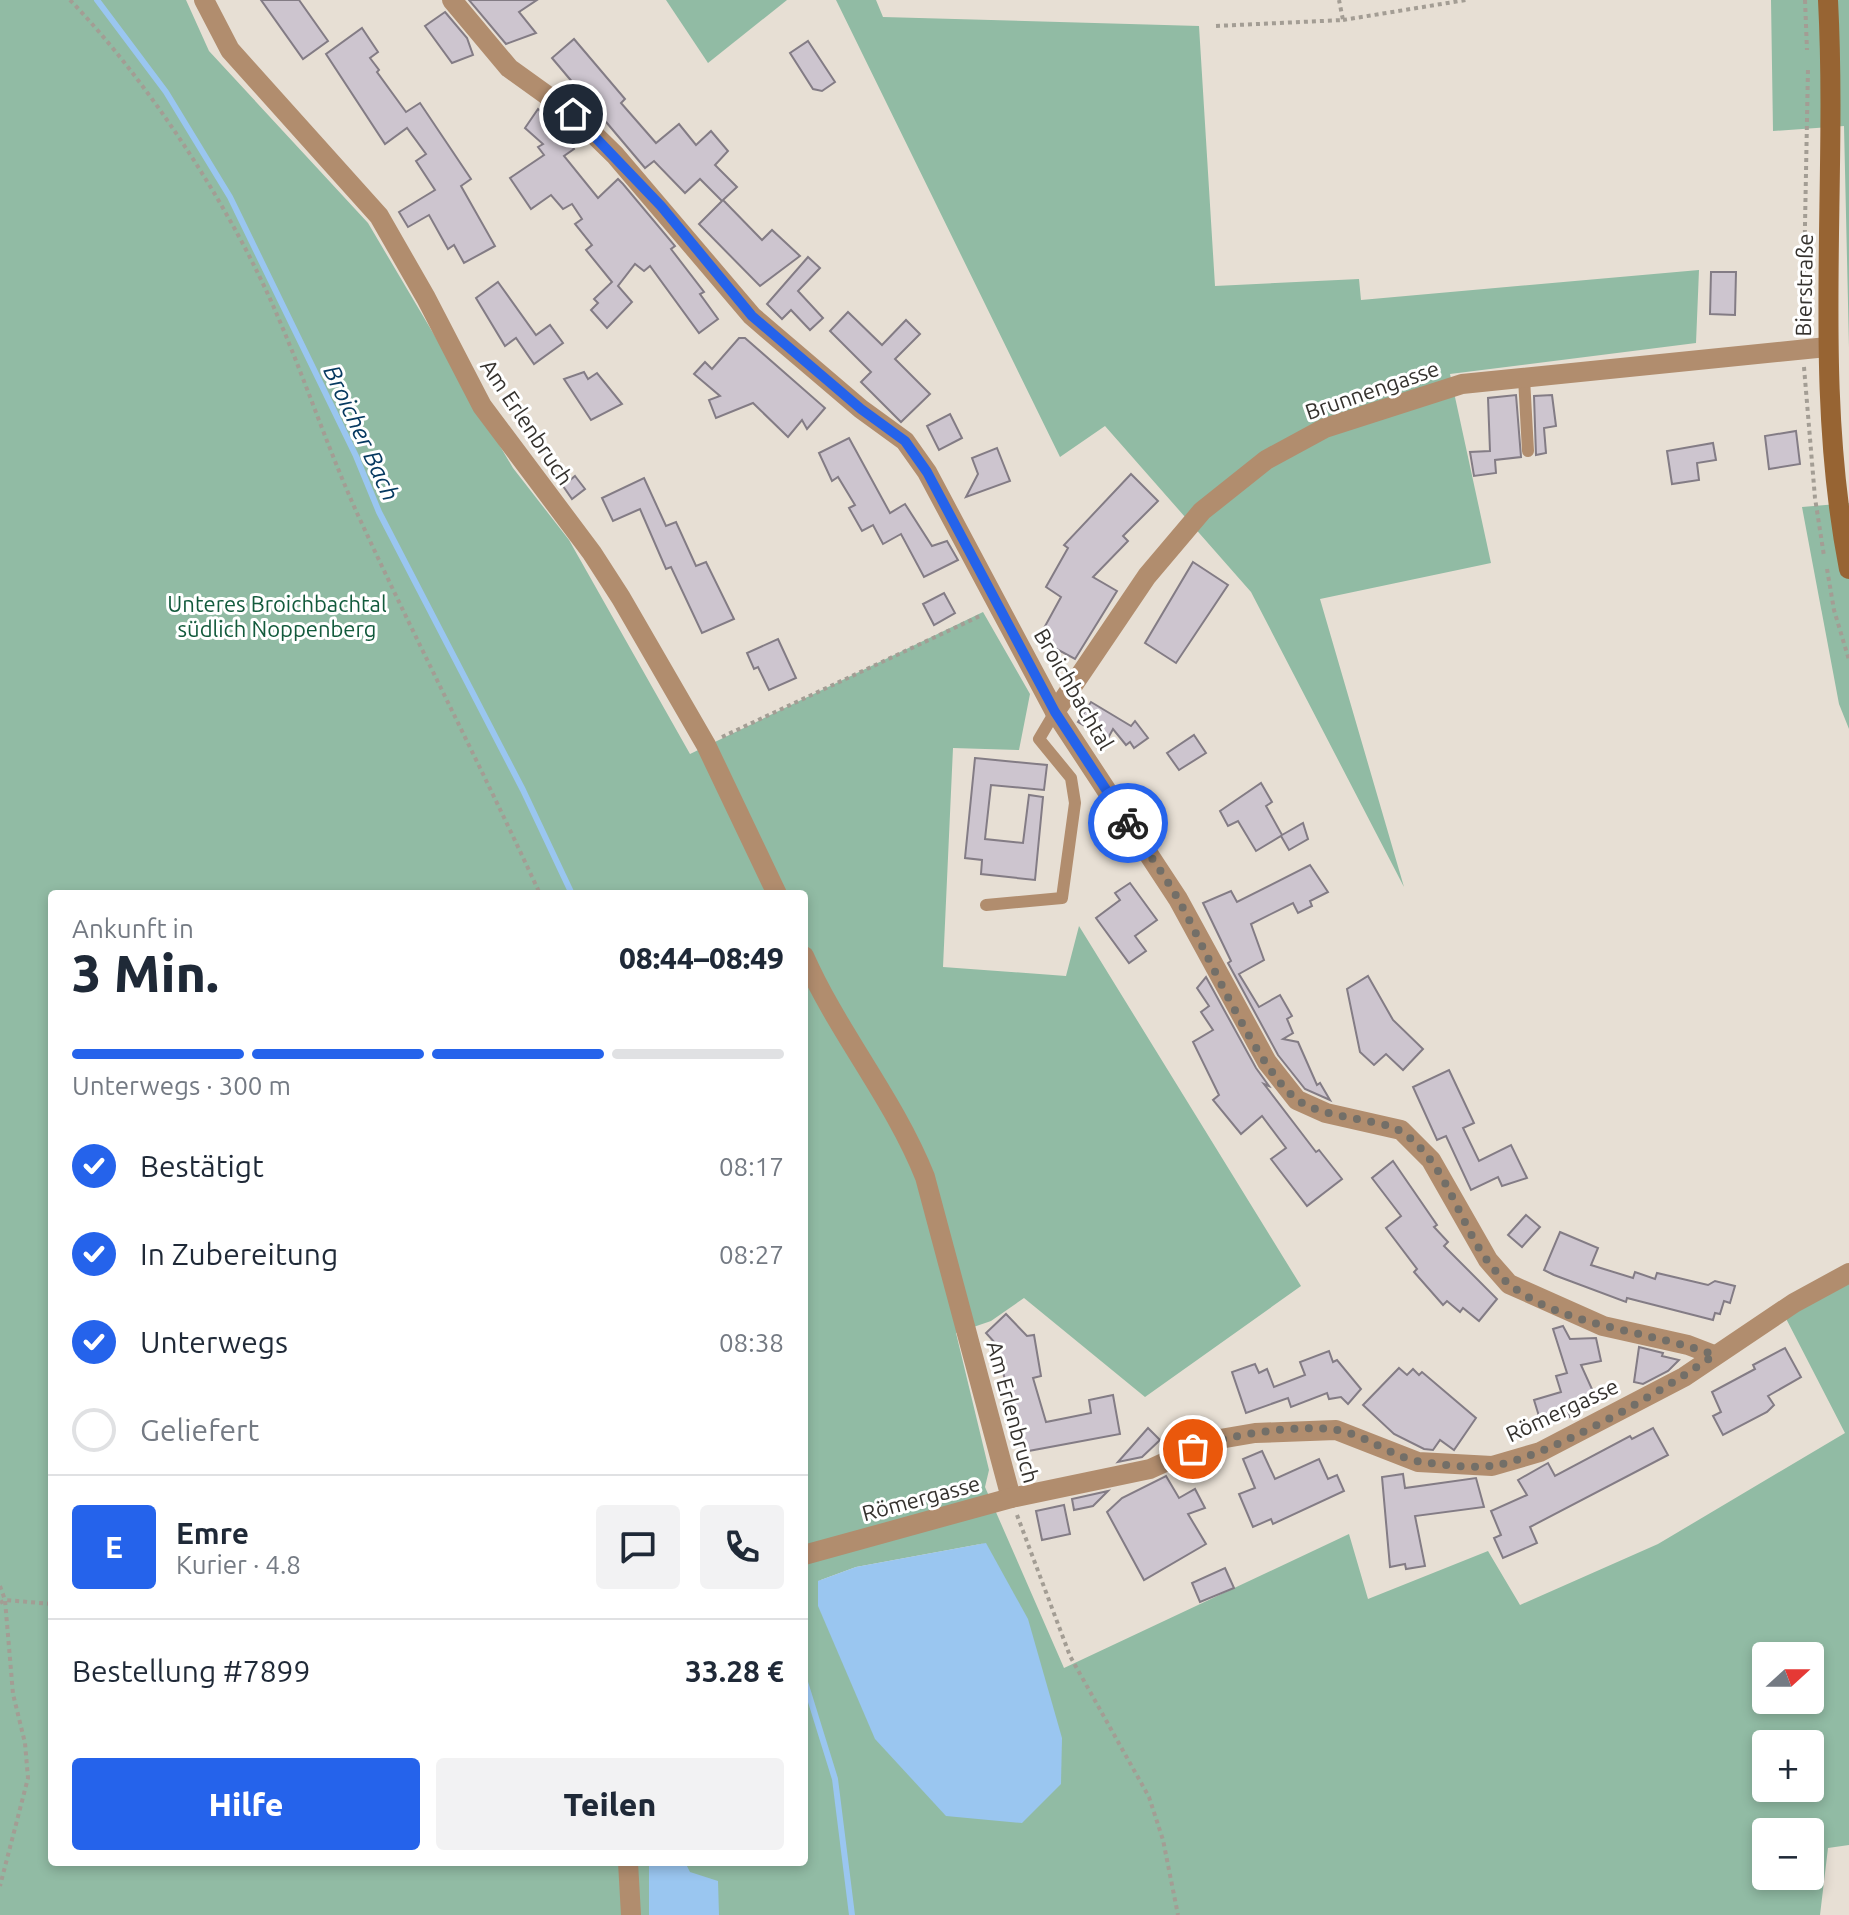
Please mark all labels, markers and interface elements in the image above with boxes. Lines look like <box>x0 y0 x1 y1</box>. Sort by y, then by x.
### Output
pin <box>539 80 607 148</box>
icon: home <box>551 92 595 136</box>
street label: Bierstraße <box>1790 233 1817 337</box>
street label: Am Erlenbruch <box>476 354 579 489</box>
street label: Brunnengasse <box>1302 355 1442 424</box>
water label: Broicher Bach <box>318 361 405 505</box>
park label: Unteres Broichbachtal südlich Noppenberg <box>167 591 387 641</box>
street label: Broichbachtal <box>1030 624 1119 754</box>
courier <box>1088 783 1168 863</box>
icon: bike <box>1106 801 1150 845</box>
text: Ankunft in <box>72 914 194 943</box>
text: 08:44–08:49 <box>619 941 784 975</box>
text: 3 Min. <box>72 944 219 1002</box>
text: Unterwegs · 300 m <box>72 1071 291 1100</box>
icon: check <box>72 1144 116 1188</box>
text: Bestätigt <box>140 1149 264 1183</box>
text: 08:17 <box>719 1152 784 1181</box>
icon: check <box>72 1232 116 1276</box>
text: In Zubereitung <box>140 1237 338 1271</box>
text: 08:27 <box>719 1240 784 1269</box>
icon: check <box>72 1320 116 1364</box>
text: Unterwegs <box>140 1325 288 1359</box>
text: 08:38 <box>719 1328 784 1357</box>
street label: Am Erlenbruch <box>983 1338 1044 1486</box>
street label: Römergasse <box>1502 1373 1622 1446</box>
text: Geliefert <box>140 1413 259 1447</box>
pin <box>1159 1415 1227 1483</box>
icon: bag <box>1171 1427 1215 1471</box>
street label: Römergasse <box>859 1470 983 1525</box>
button: chat <box>596 1505 680 1589</box>
button: phone <box>700 1505 784 1589</box>
text: Emre <box>176 1516 249 1550</box>
text: E <box>105 1530 123 1564</box>
text: Kurier · 4.8 <box>176 1550 301 1579</box>
north arrow <box>1752 1642 1824 1714</box>
map controls <box>1752 1642 1824 1890</box>
text: Bestellung #7899 <box>72 1654 310 1688</box>
text: 33.28 € <box>685 1654 784 1688</box>
button: + <box>1752 1730 1824 1802</box>
button: Hilfe <box>72 1758 420 1850</box>
button: Teilen <box>436 1758 784 1850</box>
button: − <box>1752 1818 1824 1890</box>

